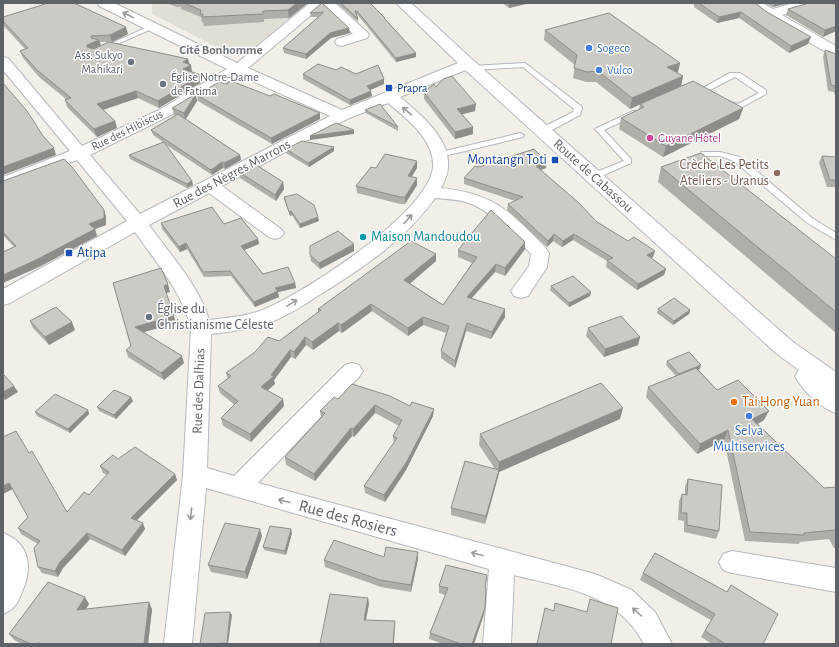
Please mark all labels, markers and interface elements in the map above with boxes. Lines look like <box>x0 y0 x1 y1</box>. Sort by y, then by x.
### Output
one-way arrow <box>122 11 134 18</box>
place label: Sogeco <box>597 42 630 54</box>
marker: Sogeco <box>584 43 594 53</box>
district label: Cité Bonhomme <box>179 44 263 57</box>
place label: Ass. Sukyo Mahikari <box>75 49 123 75</box>
marker: Ass. Sukyo Mahikari <box>126 57 136 67</box>
place label: Vulco <box>607 64 633 76</box>
marker: Vulco <box>594 65 604 75</box>
place label: Église Notre-Dame de Fatima <box>171 70 259 97</box>
marker: Église Notre-Dame de Fatima <box>158 79 168 89</box>
place label: Prapra <box>397 82 428 94</box>
marker: Prapra <box>384 83 394 93</box>
one-way arrow <box>402 106 413 115</box>
street label: Rue des Hibiscus <box>89 108 165 152</box>
place label: Guyane Hôtel <box>658 132 721 145</box>
marker: Guyane Hôtel <box>645 133 655 143</box>
street label: Rue des Nègres Marrons <box>171 137 293 211</box>
street label: Route de Cabassou <box>550 137 636 215</box>
place label: Montangn Toti <box>467 153 547 167</box>
marker: Montangn Toti <box>550 155 560 165</box>
place label: Crèche Les Petits Ateliers - Uranus <box>679 158 769 188</box>
marker: Crèche Les Petits Ateliers - Uranus <box>772 168 782 178</box>
one-way arrow <box>404 214 413 225</box>
place label: Maison Mandoudou <box>371 230 480 244</box>
marker: Maison Mandoudou <box>358 232 368 242</box>
place label: Atipa <box>77 246 107 260</box>
marker: Atipa <box>64 248 74 258</box>
place label: Église du Christianisme Céleste <box>157 299 274 332</box>
one-way arrow <box>286 299 297 307</box>
marker: Église du Christianisme Céleste <box>144 312 154 322</box>
street label: Rue des Dalhias <box>191 348 207 434</box>
place label: Tai Hong Yuan <box>742 395 820 409</box>
marker: Tai Hong Yuan <box>729 397 739 407</box>
marker: Selva Multiservices <box>744 411 754 421</box>
place label: Selva Multiservices <box>713 424 785 454</box>
one-way arrow <box>278 497 291 504</box>
street label: Rue des Rosiers <box>297 497 399 539</box>
one-way arrow <box>188 507 195 520</box>
one-way arrow <box>471 550 484 557</box>
one-way arrow <box>632 607 642 617</box>

